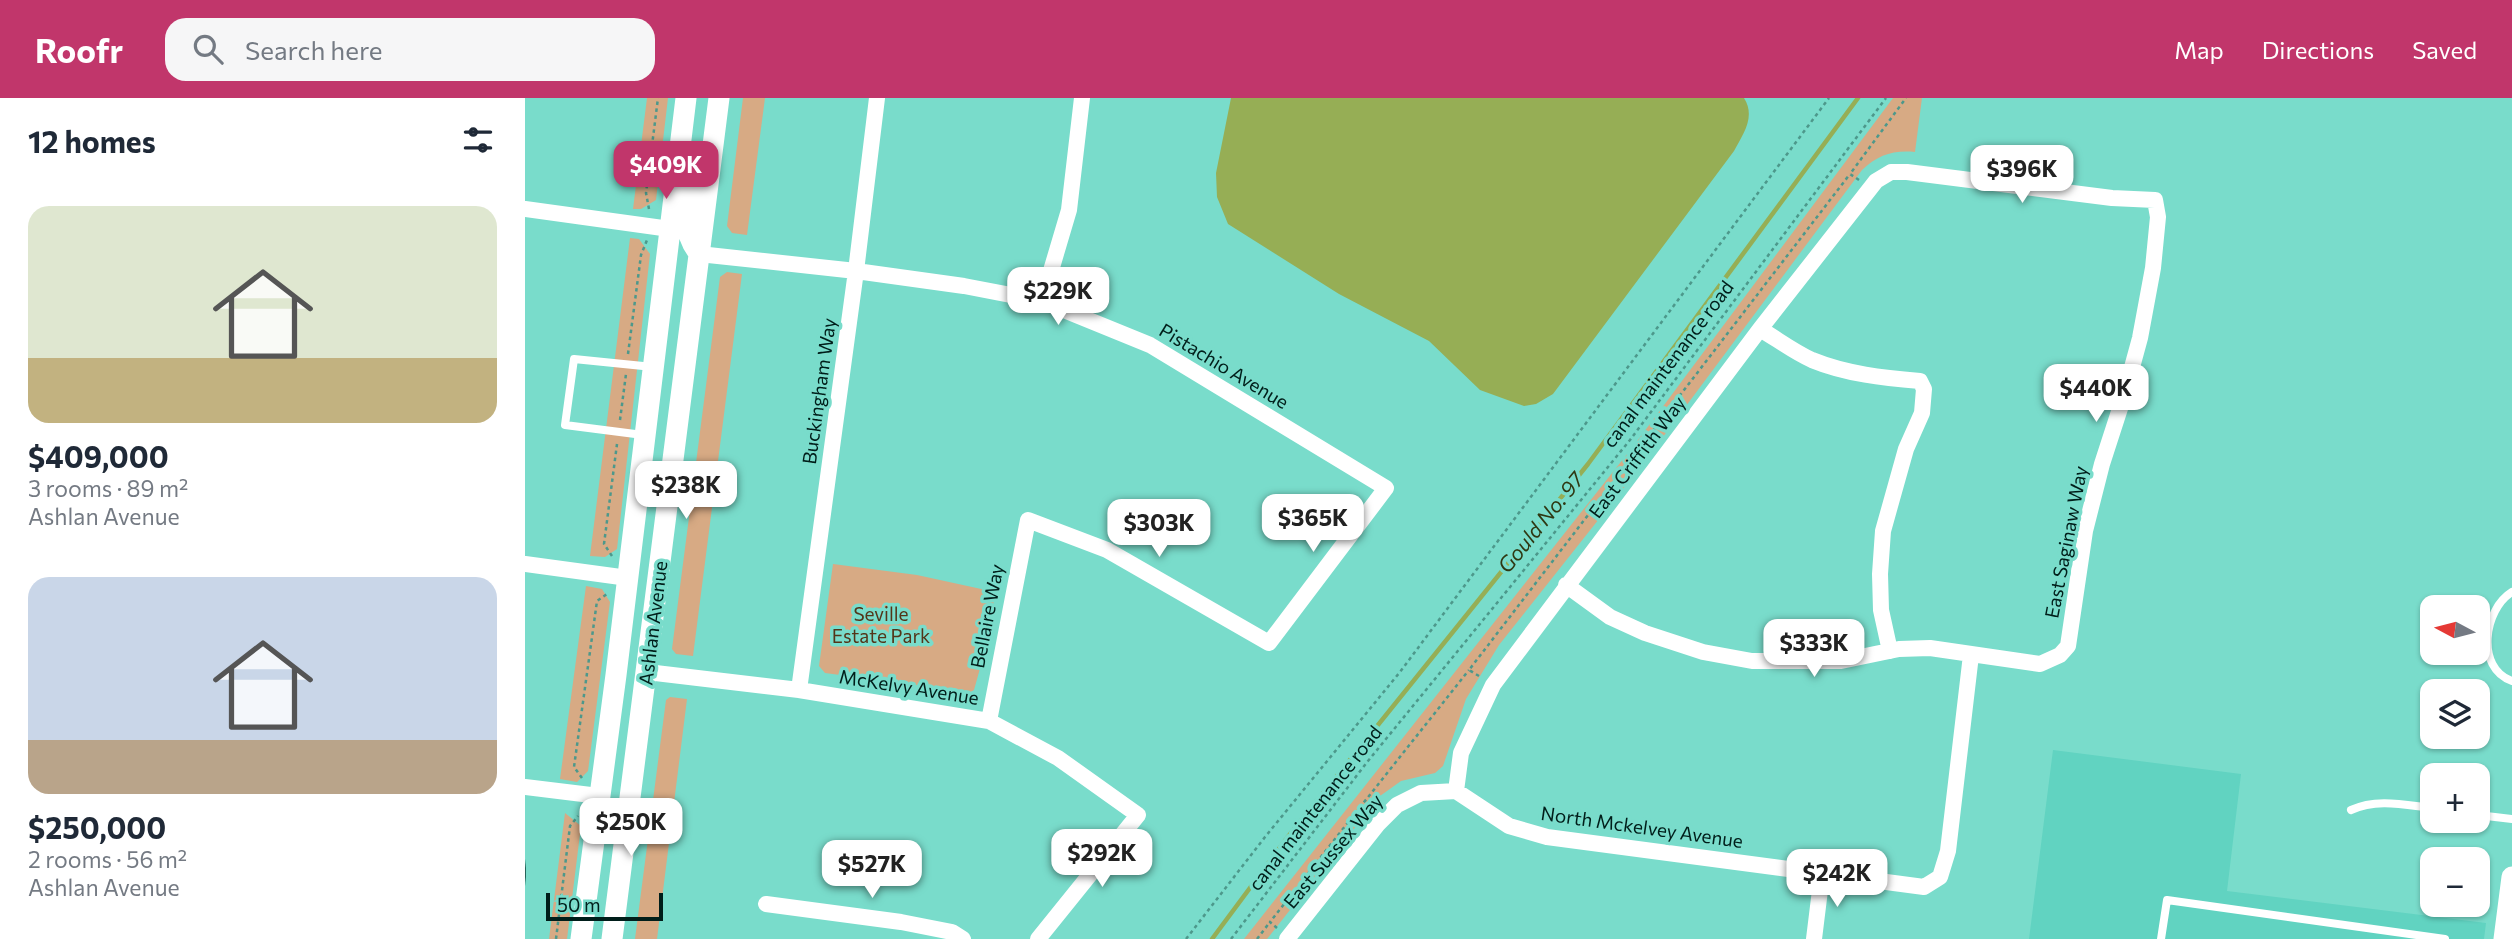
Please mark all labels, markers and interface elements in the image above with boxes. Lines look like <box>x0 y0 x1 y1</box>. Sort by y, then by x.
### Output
search box <box>165 18 655 81</box>
text: Roofr <box>35 29 123 70</box>
icon: search <box>189 30 227 68</box>
text: Search here <box>245 34 383 65</box>
text: Map <box>2174 35 2224 64</box>
text: Directions <box>2262 35 2374 64</box>
text: Saved <box>2412 35 2477 64</box>
icon: filters <box>459 121 497 159</box>
text: 12 homes <box>28 122 156 159</box>
pin: $409K <box>617 141 715 201</box>
pin: $396K <box>1973 146 2071 205</box>
text: $409K <box>630 150 702 178</box>
text: $396K <box>1986 154 2058 182</box>
icon: home <box>200 251 326 377</box>
pin: $229K <box>1009 268 1107 327</box>
text: $229K <box>1023 276 1093 304</box>
street label: canal maintenance road <box>1597 276 1738 452</box>
street label: Buckingham Way <box>797 316 840 466</box>
street label: Pistachio Avenue <box>1155 318 1293 413</box>
pin: $440K <box>2047 364 2145 424</box>
text: $440K <box>2060 373 2132 401</box>
street label: East Criffith Way <box>1583 391 1690 522</box>
text: $409,000 <box>28 437 169 474</box>
pin: $238K <box>637 462 735 521</box>
street label: East Saginaw Way <box>2039 464 2092 620</box>
water label: Gould No. 97 <box>1492 465 1589 577</box>
text: $238K <box>651 470 721 498</box>
text: 3 rooms · 89 m² <box>28 474 188 502</box>
pin: $365K <box>1264 494 1362 554</box>
pin: $303K <box>1110 500 1208 559</box>
text: Ashlan Avenue <box>28 502 180 530</box>
text: $365K <box>1278 503 1348 531</box>
text: $303K <box>1123 508 1195 536</box>
street label: Ashlan Avenue <box>633 559 672 687</box>
street label: Bellaire Way <box>965 562 1008 670</box>
north arrow <box>2420 595 2490 665</box>
map controls <box>2420 595 2490 917</box>
park label: Seville Estate Park <box>832 602 930 647</box>
pin: $333K <box>1765 620 1863 679</box>
icon: home <box>200 622 326 748</box>
text: $333K <box>1779 628 1849 656</box>
street label: McKelvy Avenue <box>838 664 981 709</box>
button: layers <box>2420 679 2490 749</box>
street label: canal maintenance road <box>1243 721 1386 895</box>
button: + <box>2420 763 2490 833</box>
street label: East Sussex Way <box>1278 789 1387 912</box>
pin: $250K <box>582 798 680 858</box>
street label: North Mckelvey Avenue <box>1540 801 1745 852</box>
text: $250K <box>595 807 667 835</box>
text: $250,000 <box>28 808 166 845</box>
pin: $292K <box>1053 830 1151 889</box>
text: $292K <box>1067 838 1137 866</box>
pin: $527K <box>823 840 921 900</box>
text: 2 rooms · 56 m² <box>28 845 187 873</box>
button: − <box>2420 847 2490 917</box>
text: $527K <box>838 849 906 877</box>
pin: $242K <box>1788 850 1886 909</box>
text: $242K <box>1802 858 1872 886</box>
text: Ashlan Avenue <box>28 873 180 901</box>
scale bar <box>546 890 663 922</box>
text: 50 m <box>557 893 601 916</box>

